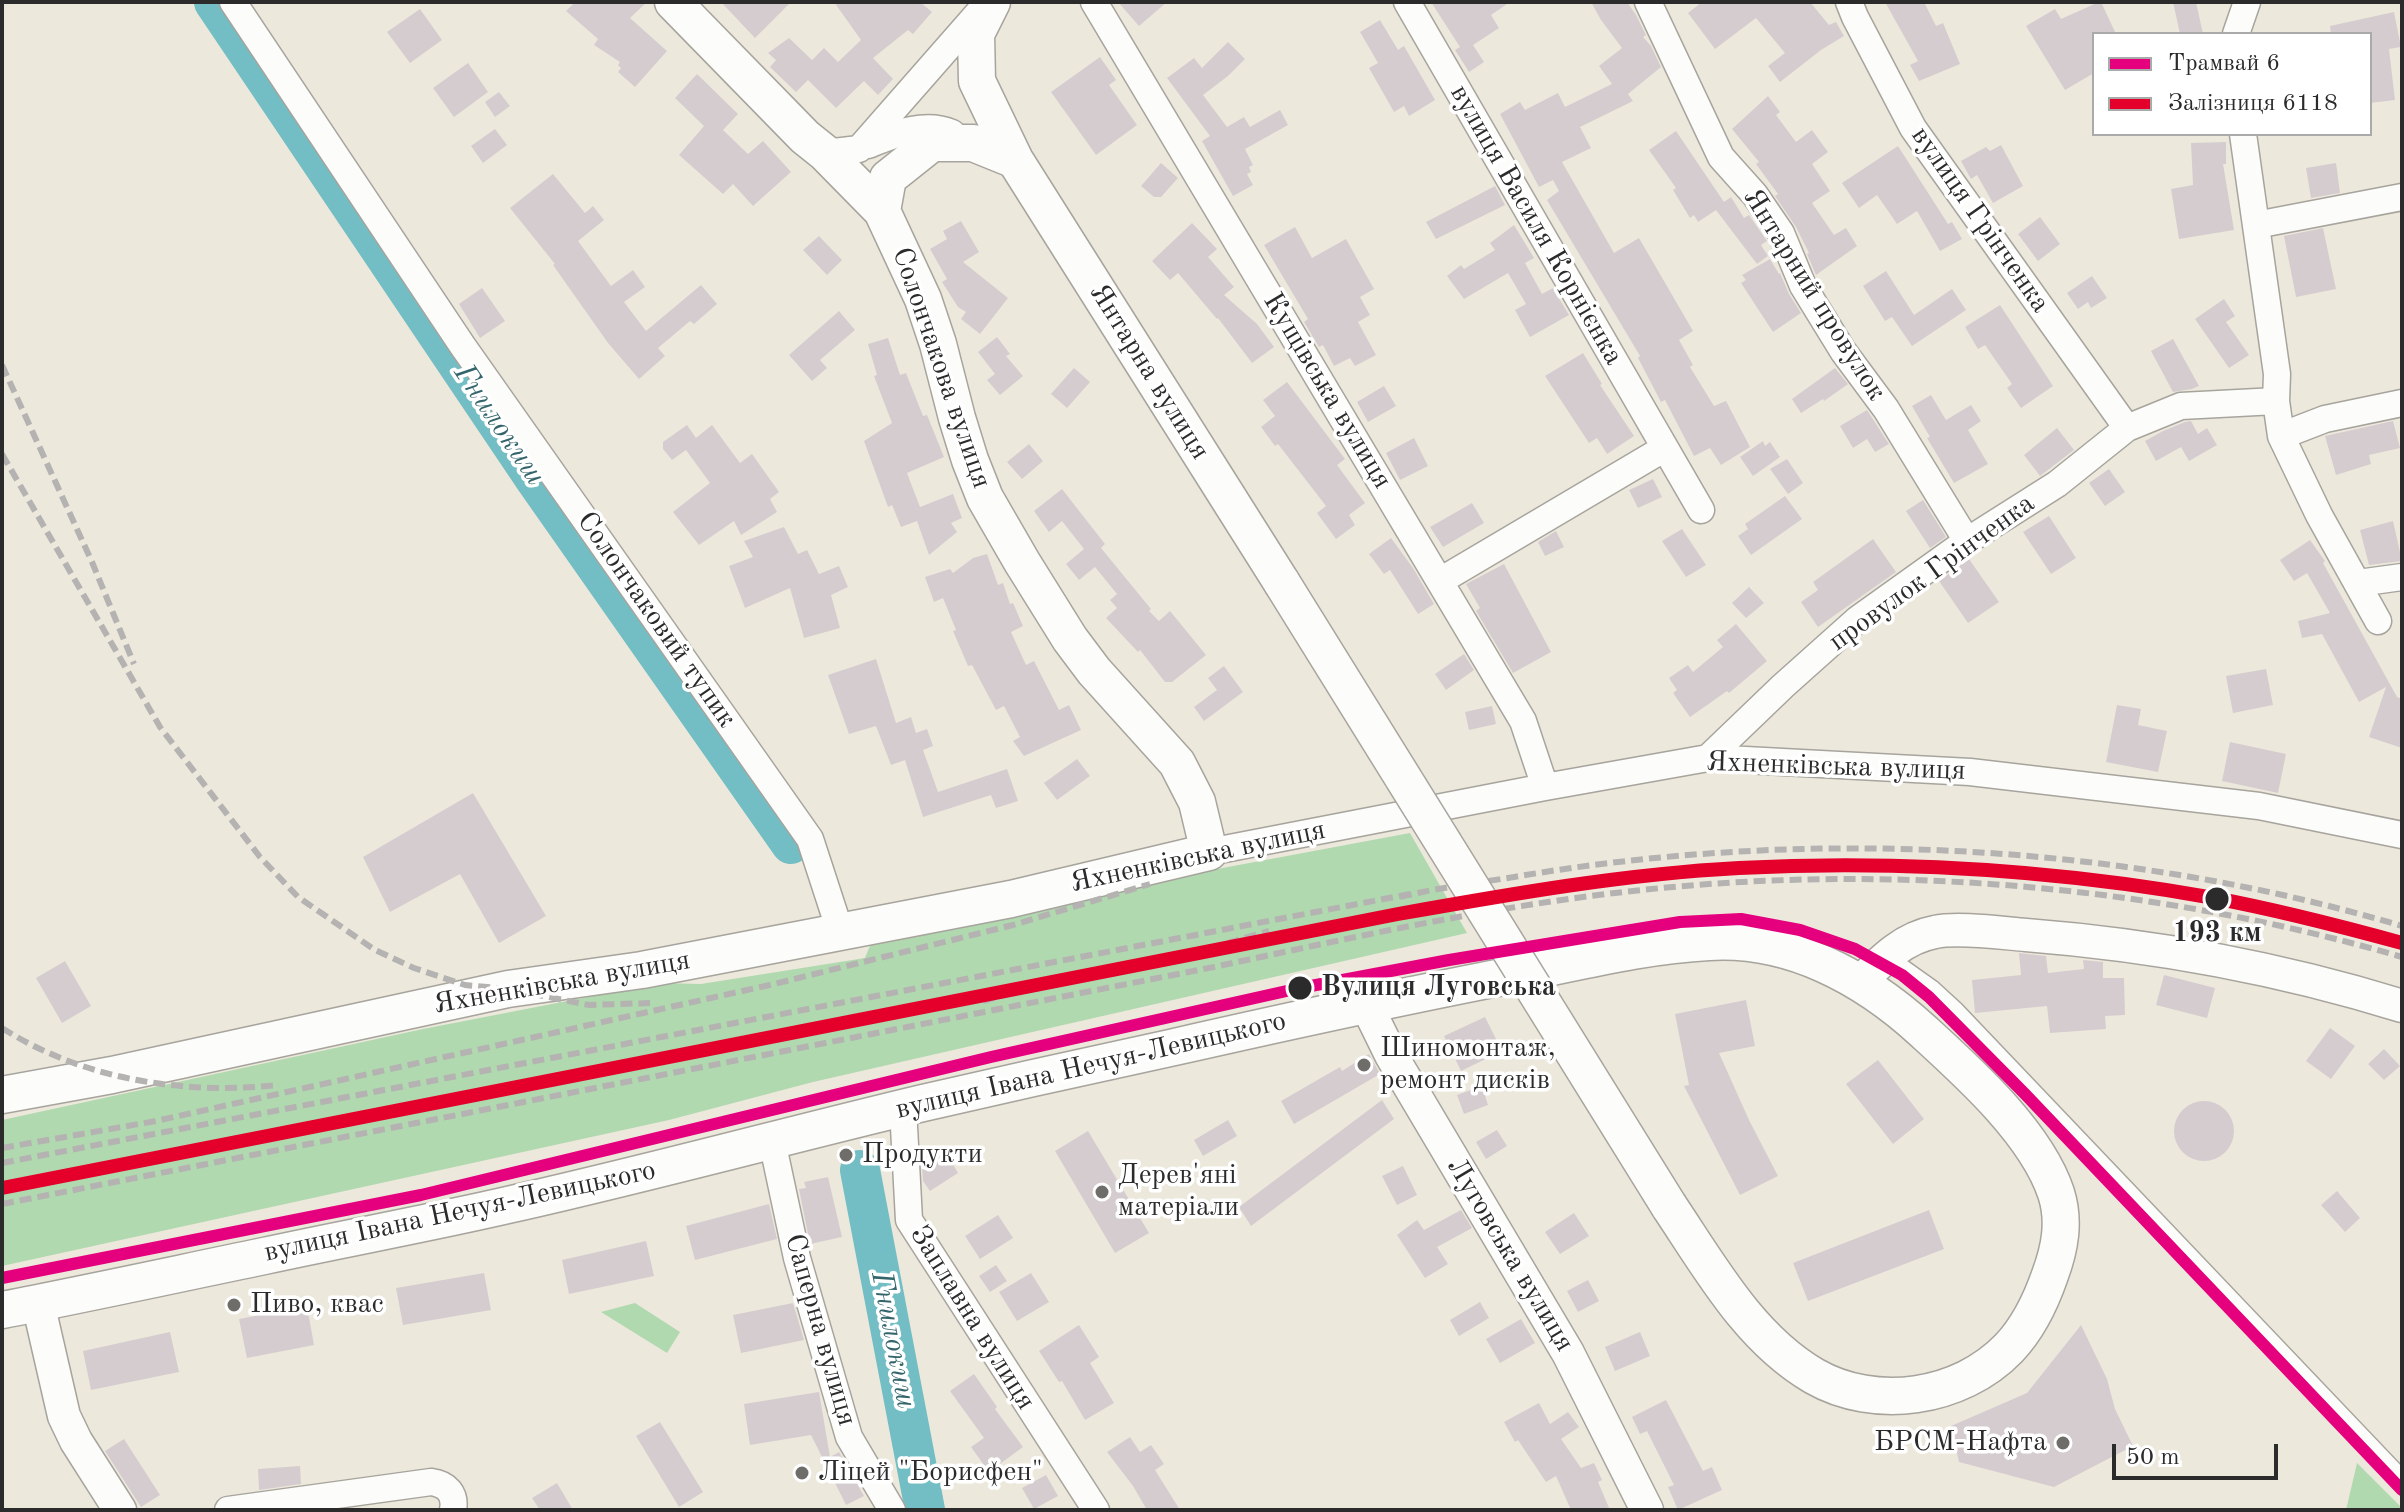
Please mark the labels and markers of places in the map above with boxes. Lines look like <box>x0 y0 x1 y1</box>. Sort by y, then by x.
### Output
marker: 193 км <box>2203 885 2231 913</box>
place label: 193 км <box>2172 917 2262 951</box>
place label: Вулиця Луговська <box>1321 971 1556 1005</box>
marker: Вулиця Луговська <box>1286 974 1314 1002</box>
place label: Шиномонтаж, ремонт дисків <box>1380 1032 1556 1098</box>
marker: Шиномонтаж, ремонт дисків <box>1355 1056 1373 1074</box>
place label: Продукти <box>862 1138 983 1172</box>
marker: Продукти <box>837 1146 855 1164</box>
place label: Дерев'янi матерiали <box>1118 1159 1239 1225</box>
marker: Дерев'янi матерiали <box>1093 1183 1111 1201</box>
place label: Пиво, квас <box>250 1288 384 1322</box>
marker: Пиво, квас <box>225 1296 243 1314</box>
place label: БРСМ-Нафта <box>1874 1426 2047 1460</box>
marker: БРСМ-Нафта <box>2054 1434 2072 1452</box>
place label: Ліцей "Борисфен" <box>818 1456 1043 1490</box>
marker: Ліцей "Борисфен" <box>793 1464 811 1482</box>

